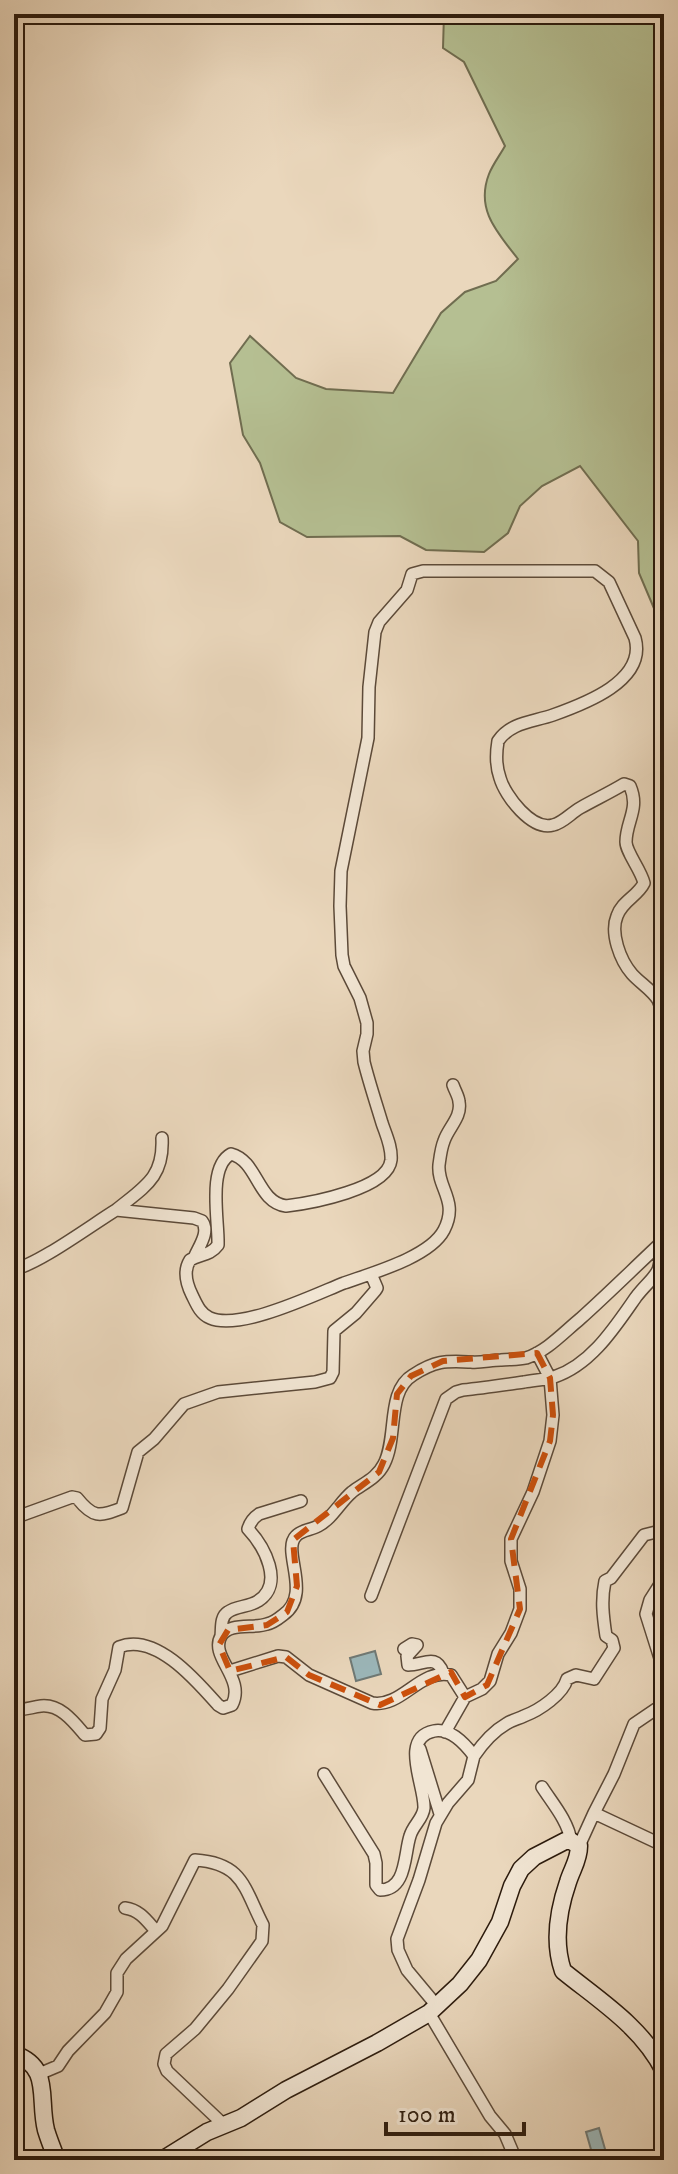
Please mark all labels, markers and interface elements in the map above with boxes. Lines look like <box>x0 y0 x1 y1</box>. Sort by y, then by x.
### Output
scale bar <box>386 2086 524 2136</box>
text: 100 m <box>398 2100 456 2130</box>

